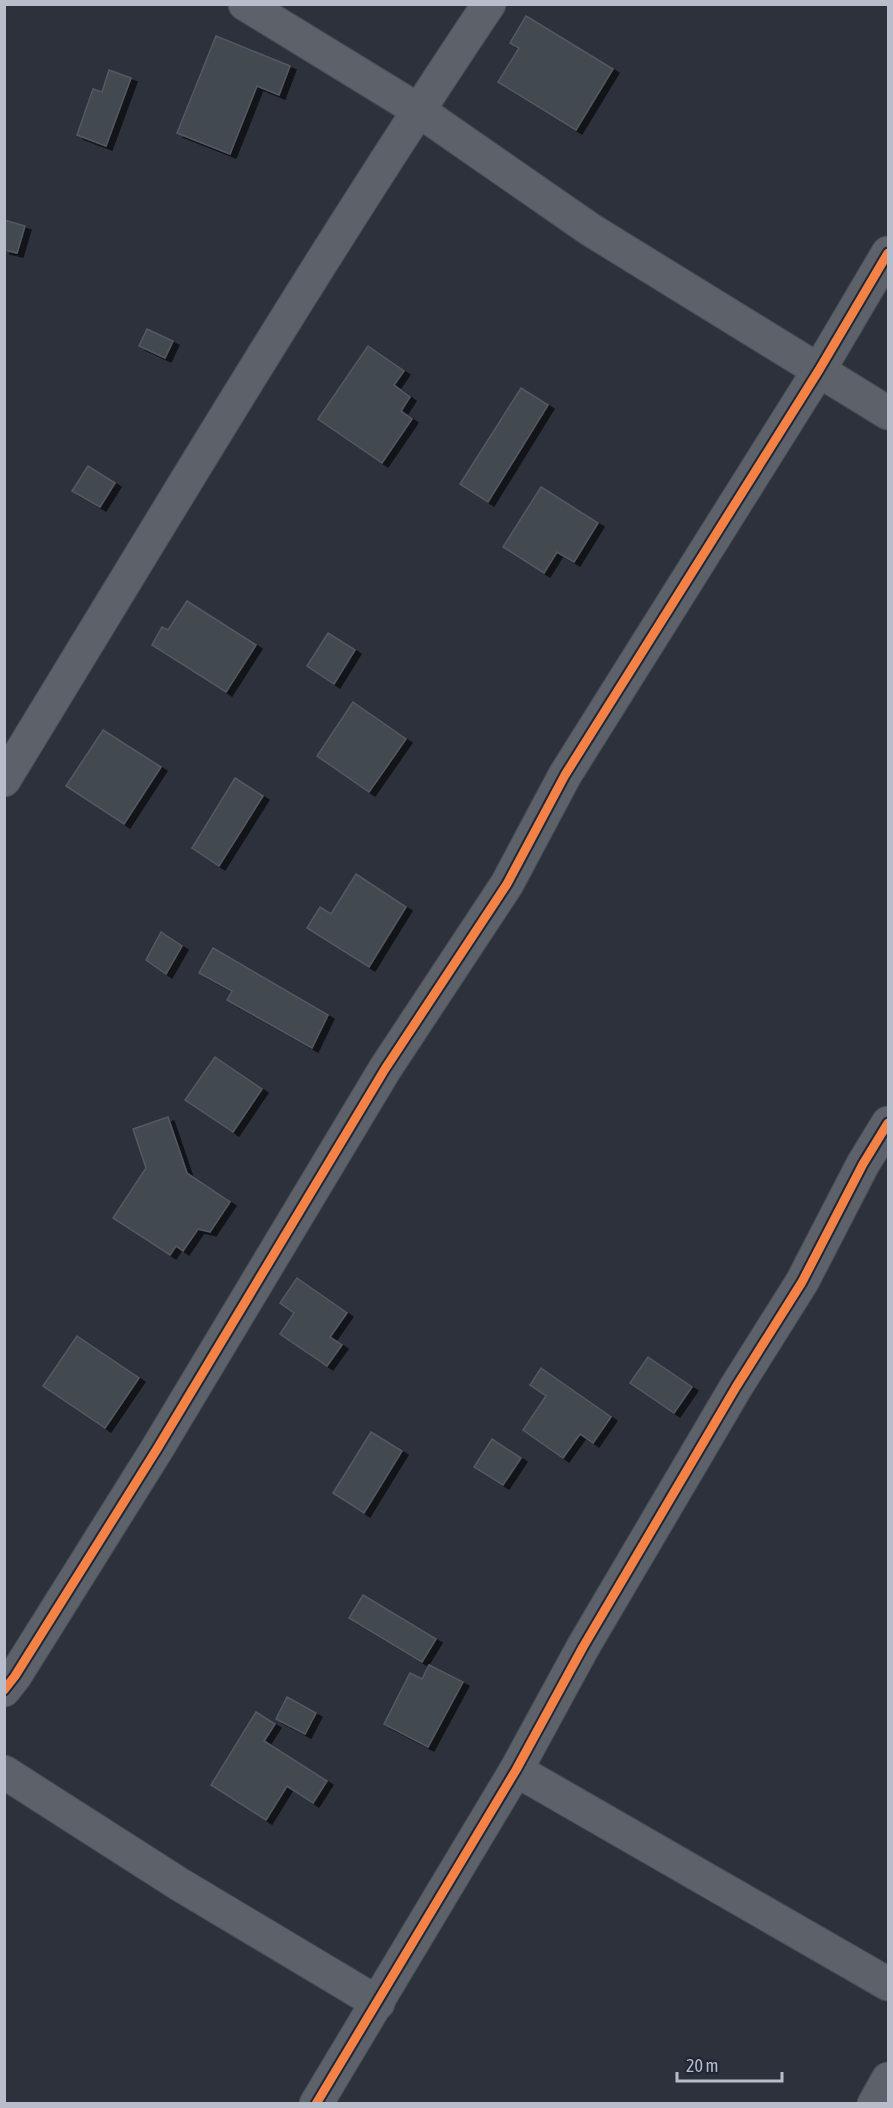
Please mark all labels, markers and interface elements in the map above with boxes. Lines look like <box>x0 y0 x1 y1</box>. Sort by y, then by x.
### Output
scale bar <box>677 2045 782 2083</box>
text: 20 m <box>686 2055 718 2076</box>

